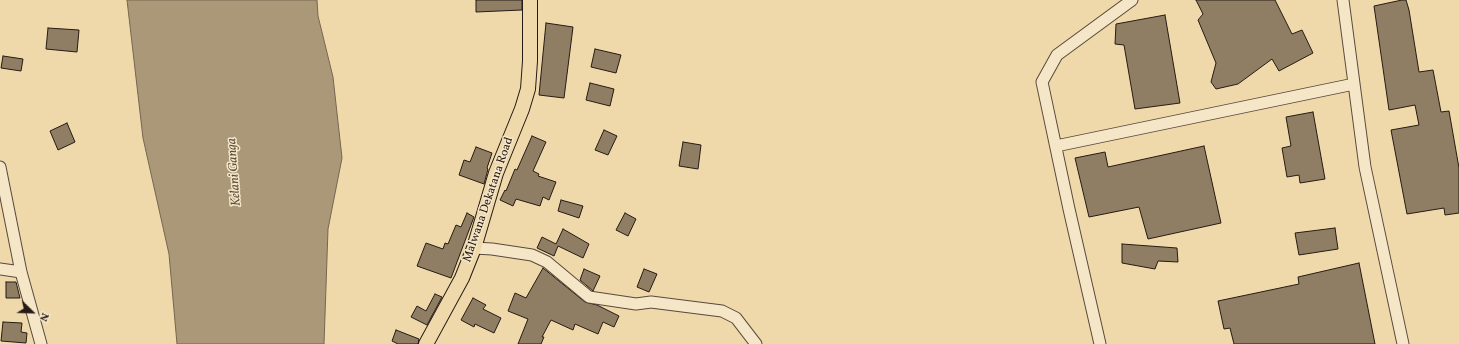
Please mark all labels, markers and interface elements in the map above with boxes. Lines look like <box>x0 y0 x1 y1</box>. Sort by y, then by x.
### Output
street label: Malwana Dekatana Road <box>461 136 517 264</box>
water label: Kelani Ganga <box>225 137 245 207</box>
north arrow <box>12 292 52 332</box>
text: N <box>35 310 52 323</box>

